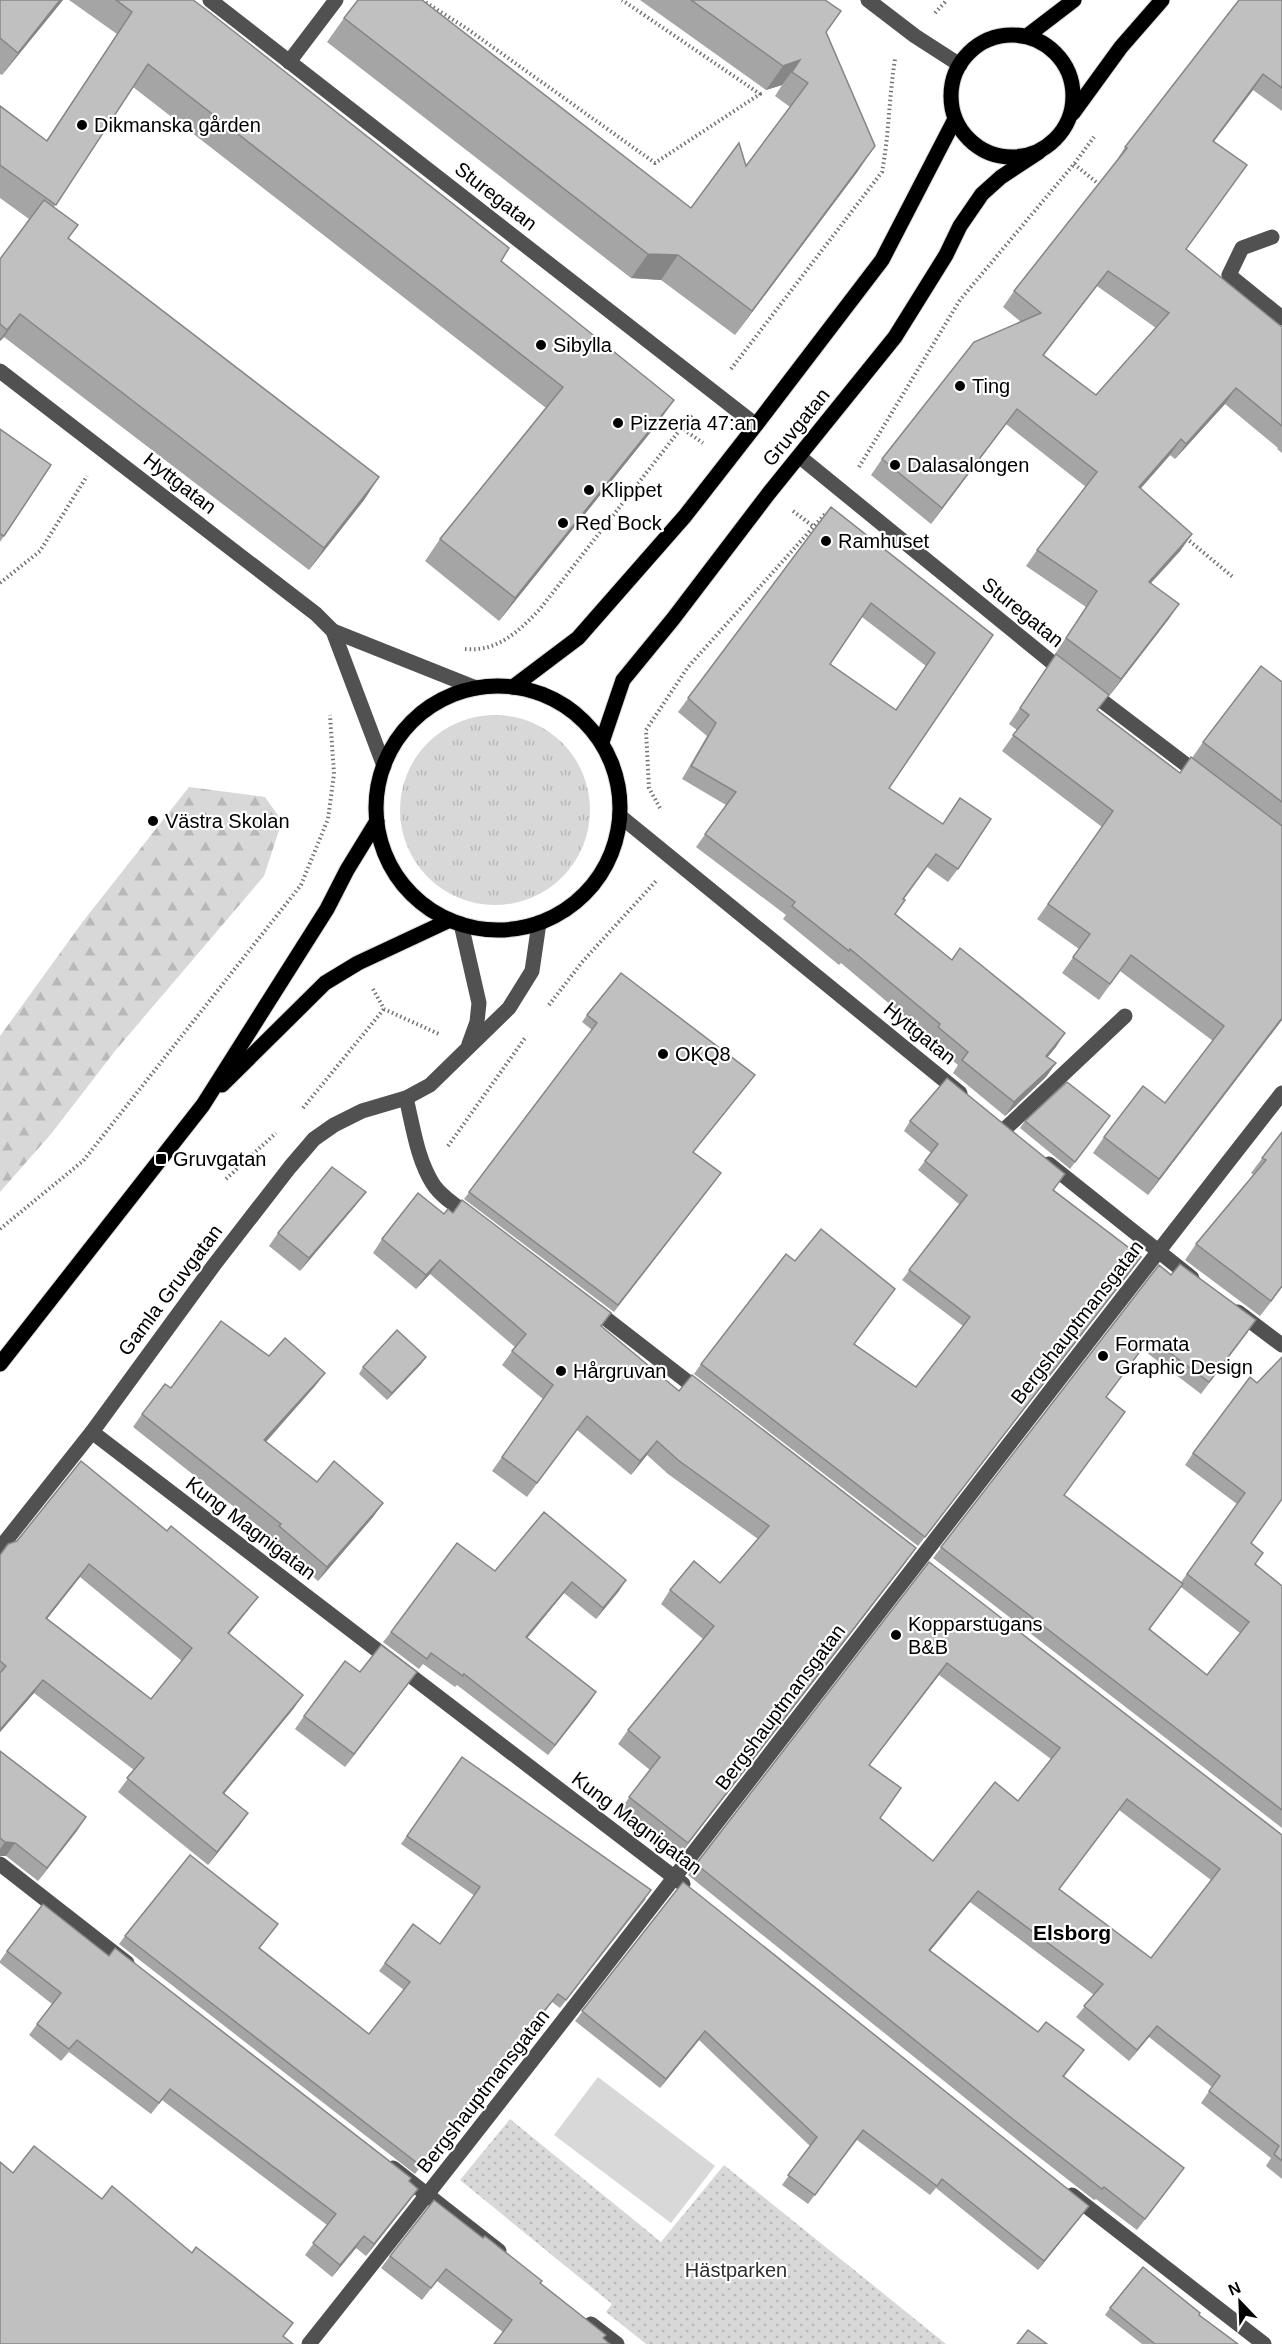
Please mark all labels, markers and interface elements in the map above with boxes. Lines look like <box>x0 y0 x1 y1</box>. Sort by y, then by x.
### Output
place label: Dikmanska gården <box>94 114 261 136</box>
marker: Dikmanska gården <box>75 118 89 132</box>
street label: Sturegatan <box>451 157 541 235</box>
place label: Sibylla <box>553 334 613 356</box>
marker: Sibylla <box>534 338 548 352</box>
place label: Ting <box>972 375 1010 397</box>
marker: Ting <box>953 379 967 393</box>
street label: Gruvgatan <box>758 384 834 470</box>
place label: Pizzeria 47:an <box>630 412 757 434</box>
marker: Pizzeria 47:an <box>611 416 625 430</box>
street label: Hyttgatan <box>139 448 221 518</box>
place label: Dalasalongen <box>907 454 1029 476</box>
marker: Dalasalongen <box>888 458 902 472</box>
place label: Klippet <box>601 479 663 501</box>
marker: Klippet <box>582 483 596 497</box>
place label: Red Bock <box>575 512 663 534</box>
marker: Red Bock <box>556 516 570 530</box>
place label: Ramhuset <box>838 530 930 552</box>
marker: Ramhuset <box>819 534 833 548</box>
street label: Sturegatan <box>978 573 1068 651</box>
place label: Västra Skolan <box>165 810 290 832</box>
marker: Västra Skolan <box>146 814 160 828</box>
street label: Hyttgatan <box>880 998 960 1068</box>
place label: OKQ8 <box>675 1043 731 1065</box>
marker: OKQ8 <box>656 1047 670 1061</box>
place label: Gruvgatan <box>173 1148 266 1170</box>
marker: Gruvgatan <box>154 1152 168 1166</box>
street label: Gamla Gruvgatan <box>114 1220 226 1360</box>
street label: Bergshauptmansgatan <box>1006 1236 1148 1408</box>
place label: Formata Graphic Design <box>1115 1333 1253 1378</box>
marker: Formata Graphic Design <box>1096 1349 1110 1363</box>
place label: Hårgruvan <box>573 1360 666 1382</box>
marker: Hårgruvan <box>554 1364 568 1378</box>
street label: Kung Magnigatan <box>182 1472 320 1584</box>
place label: Kopparstugans B&B <box>908 1613 1043 1658</box>
street label: Bergshauptmansgatan <box>711 1620 849 1794</box>
marker: Kopparstugans B&B <box>889 1628 903 1642</box>
street label: Kung Magnigatan <box>568 1767 706 1879</box>
district label: Elsborg <box>1033 1921 1111 1944</box>
street label: Bergshauptmansgatan <box>412 2005 554 2177</box>
park label: Hästparken <box>685 2259 787 2281</box>
north arrow <box>1210 2272 1270 2332</box>
text: N <box>1226 2279 1243 2299</box>

